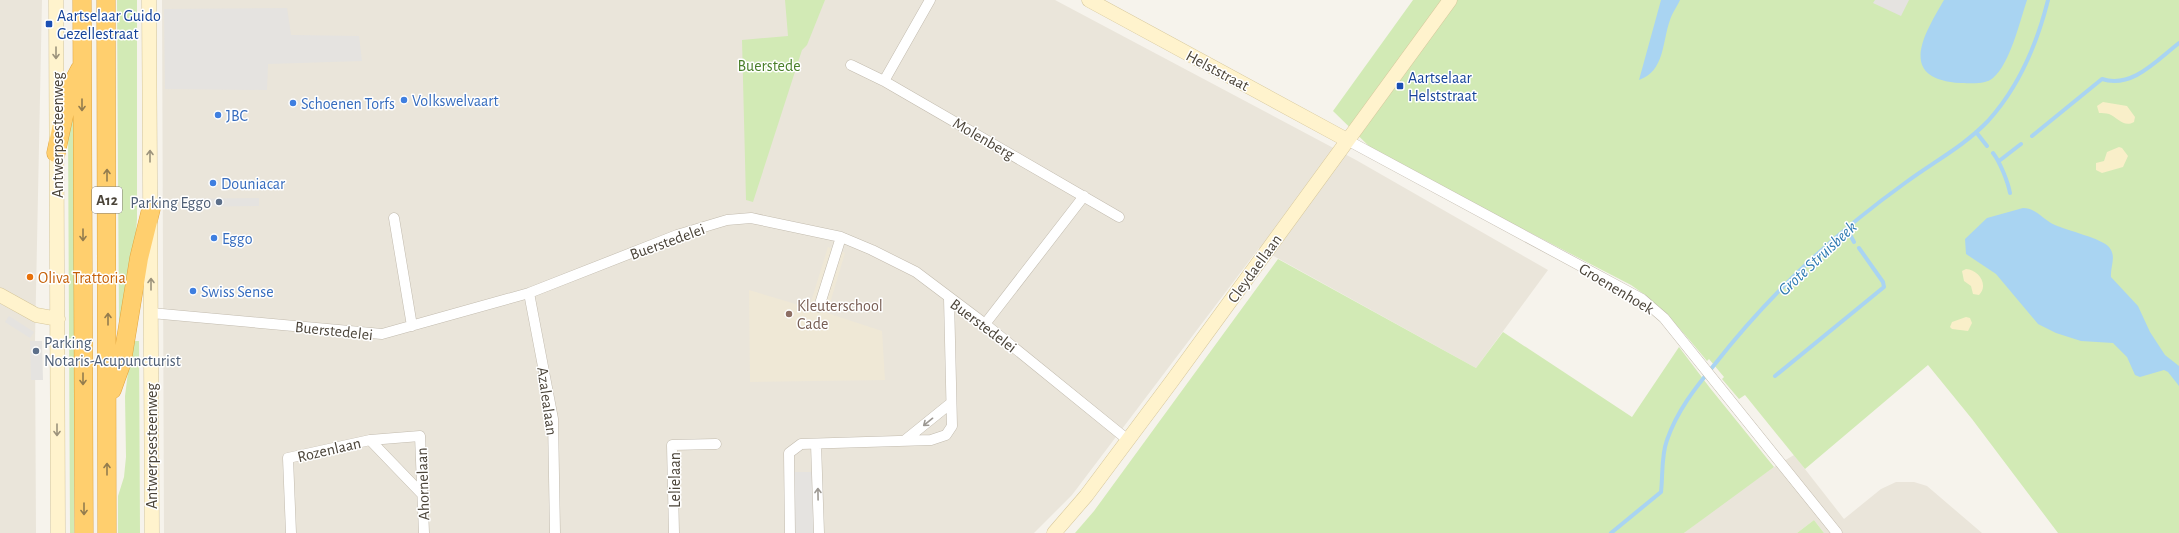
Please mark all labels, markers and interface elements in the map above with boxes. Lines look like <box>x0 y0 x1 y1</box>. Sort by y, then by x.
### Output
place label: Aartselaar Guido Gezellestraat <box>57 8 161 42</box>
marker: Aartselaar Guido Gezellestraat <box>44 19 54 29</box>
one-way arrow <box>52 46 60 59</box>
street label: Helststraat <box>1183 48 1252 94</box>
park label: Buerstede <box>737 58 801 74</box>
place label: Aartselaar Helststraat <box>1408 70 1477 104</box>
street label: Antwerpsesteenweg <box>50 72 66 198</box>
marker: Aartselaar Helststraat <box>1395 81 1405 91</box>
place label: Volkswelvaart <box>412 93 499 109</box>
marker: Volkswelvaart <box>399 95 409 105</box>
place label: Schoenen Torfs <box>301 96 395 112</box>
one-way arrow <box>78 98 86 111</box>
marker: Schoenen Torfs <box>288 98 298 108</box>
place label: JBC <box>226 108 248 124</box>
marker: JBC <box>213 110 223 120</box>
street label: Molenberg <box>950 115 1017 163</box>
one-way arrow <box>146 150 154 163</box>
one-way arrow <box>103 169 111 182</box>
place label: Douniacar <box>221 176 286 192</box>
marker: Douniacar <box>208 178 218 188</box>
road number: A12 <box>92 187 122 213</box>
place label: Parking Eggo <box>130 195 211 211</box>
marker: Parking Eggo <box>214 197 224 207</box>
water label: Grote Struisbeek <box>1775 218 1860 299</box>
street label: Buerstedelei <box>628 221 707 263</box>
one-way arrow <box>79 228 87 241</box>
place label: Eggo <box>222 231 253 247</box>
street label: Cleydaellaan <box>1225 231 1286 306</box>
marker: Eggo <box>209 233 219 243</box>
street label: Groenenhoek <box>1576 260 1657 318</box>
place label: Oliva Trattoria <box>38 270 126 286</box>
marker: Oliva Trattoria <box>25 272 35 282</box>
one-way arrow <box>147 278 155 291</box>
place label: Swiss Sense <box>201 284 274 300</box>
marker: Swiss Sense <box>188 286 198 296</box>
street label: Buerstedelei <box>947 296 1019 356</box>
place label: Kleuterschool Cade <box>797 298 883 332</box>
marker: Kleuterschool Cade <box>784 309 794 319</box>
one-way arrow <box>104 313 112 326</box>
street label: Buerstedelei <box>294 319 374 343</box>
place label: Parking Notaris-Acupuncturist <box>44 335 181 369</box>
marker: Parking Notaris-Acupuncturist <box>31 346 41 356</box>
street label: Azalealaan <box>534 366 560 436</box>
one-way arrow <box>79 372 87 385</box>
street label: Antwerpsesteenweg <box>144 383 160 509</box>
one-way arrow <box>922 418 933 426</box>
one-way arrow <box>54 423 61 436</box>
street label: Rozenlaan <box>296 435 363 465</box>
street label: Ahornelaan <box>414 447 432 521</box>
street label: Lelielaan <box>667 452 683 508</box>
one-way arrow <box>103 463 111 476</box>
one-way arrow <box>814 488 821 501</box>
one-way arrow <box>80 502 88 515</box>

